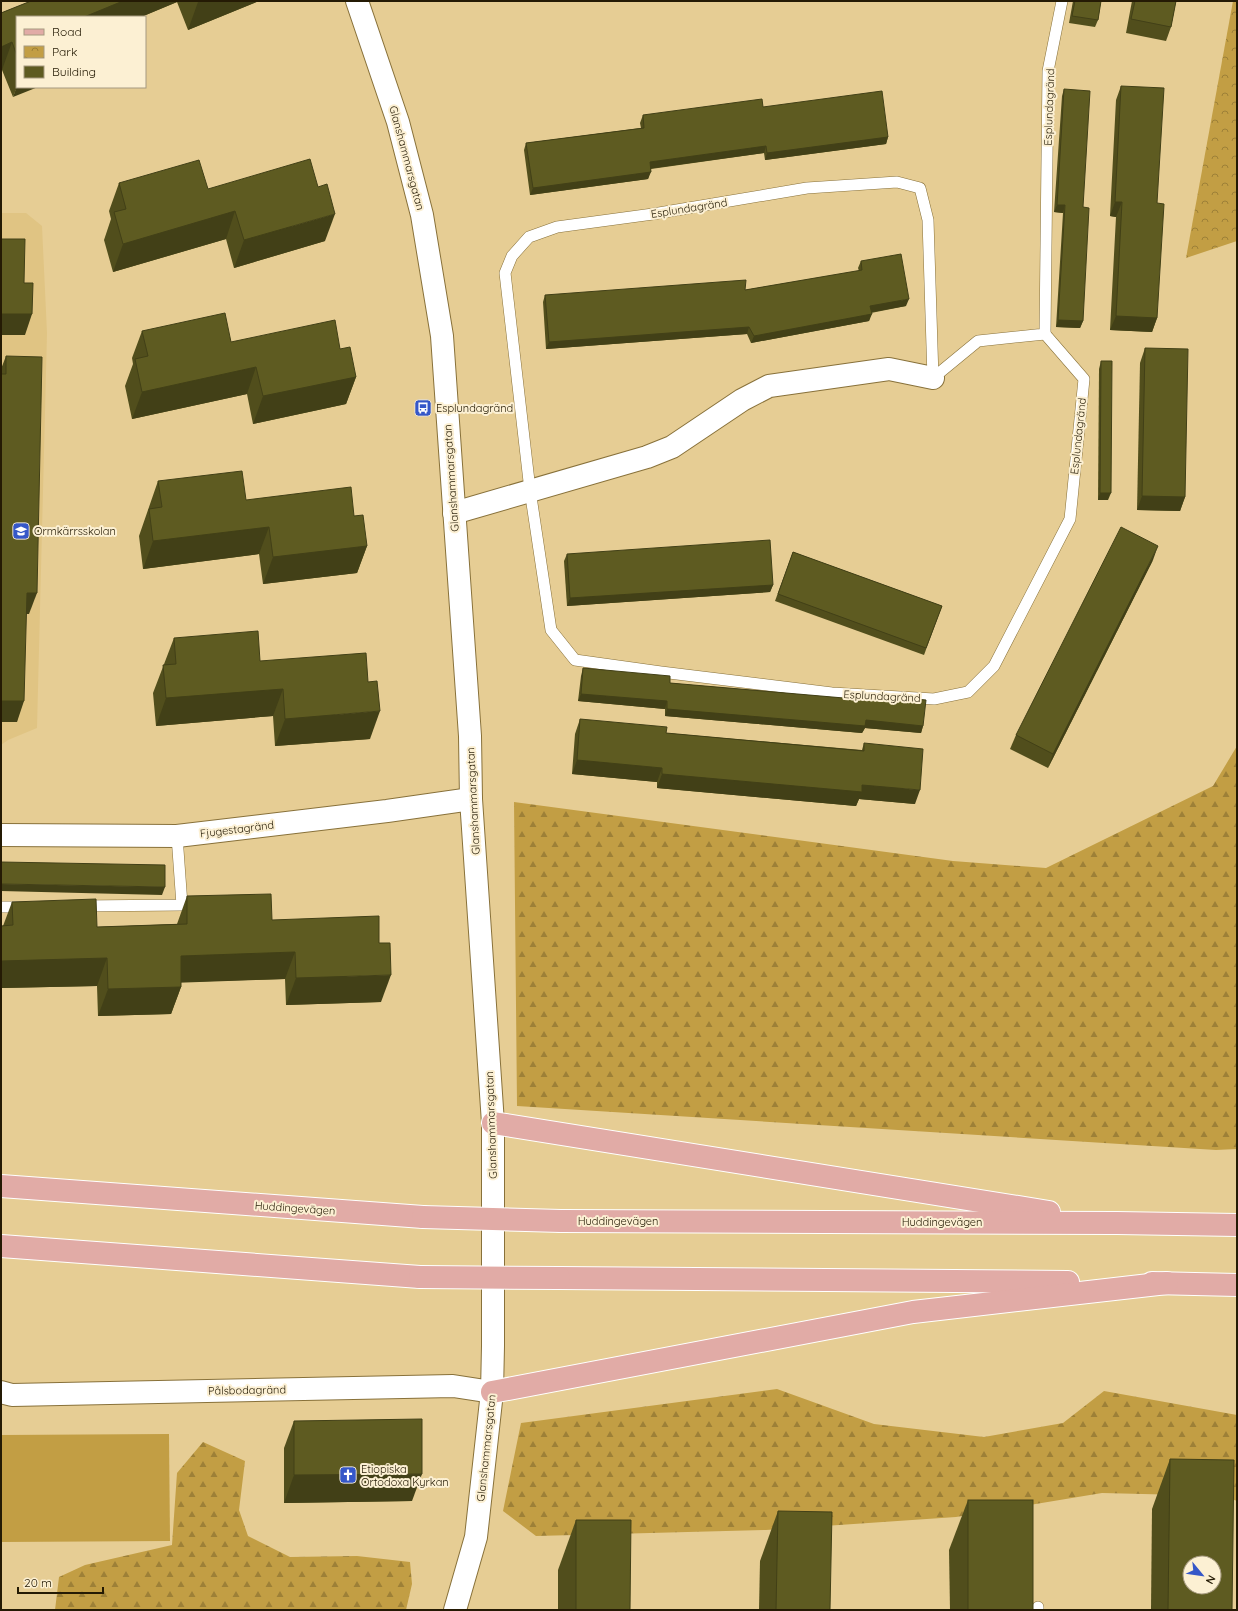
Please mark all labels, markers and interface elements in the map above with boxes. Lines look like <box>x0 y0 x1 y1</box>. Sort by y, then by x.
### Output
legend <box>16 16 146 88</box>
text: Road <box>52 24 82 39</box>
text: Park <box>52 44 77 59</box>
text: Building <box>52 64 96 79</box>
street label: Esplundagränd <box>1041 68 1057 146</box>
street label: Glanshammarsgatan <box>386 104 428 212</box>
street label: Esplundagränd <box>650 195 728 221</box>
street label: Esplundagränd <box>1067 397 1089 475</box>
bus stop icon: Esplundagränd <box>413 398 433 418</box>
place label: Esplundagränd <box>436 401 513 415</box>
street label: Glanshammarsgatan <box>440 424 462 532</box>
school or university icon: Ormkärrsskolan <box>11 521 31 541</box>
place label: Ormkärrsskolan <box>34 524 116 538</box>
street label: Esplundagränd <box>843 687 921 705</box>
street label: Glanshammarsgatan <box>463 747 483 855</box>
street label: Fjugestagränd <box>199 818 275 840</box>
street label: Glanshammarsgatan <box>482 1071 500 1179</box>
street label: Huddingevägen <box>254 1198 336 1218</box>
street label: Huddingevägen <box>578 1214 658 1228</box>
street label: Huddingevägen <box>902 1215 982 1229</box>
street label: Pålsbodagränd <box>208 1382 286 1398</box>
street label: Glanshammarsgatan <box>473 1394 499 1502</box>
place label: Etiopiska Ortodoxa Kyrkan <box>361 1462 449 1489</box>
church icon: Etiopiska Ortodoxa Kyrkan <box>338 1465 358 1485</box>
north arrow <box>1182 1555 1222 1595</box>
scale bar <box>18 1569 103 1595</box>
text: N <box>1203 1573 1219 1587</box>
text: 20 m <box>24 1575 52 1590</box>

